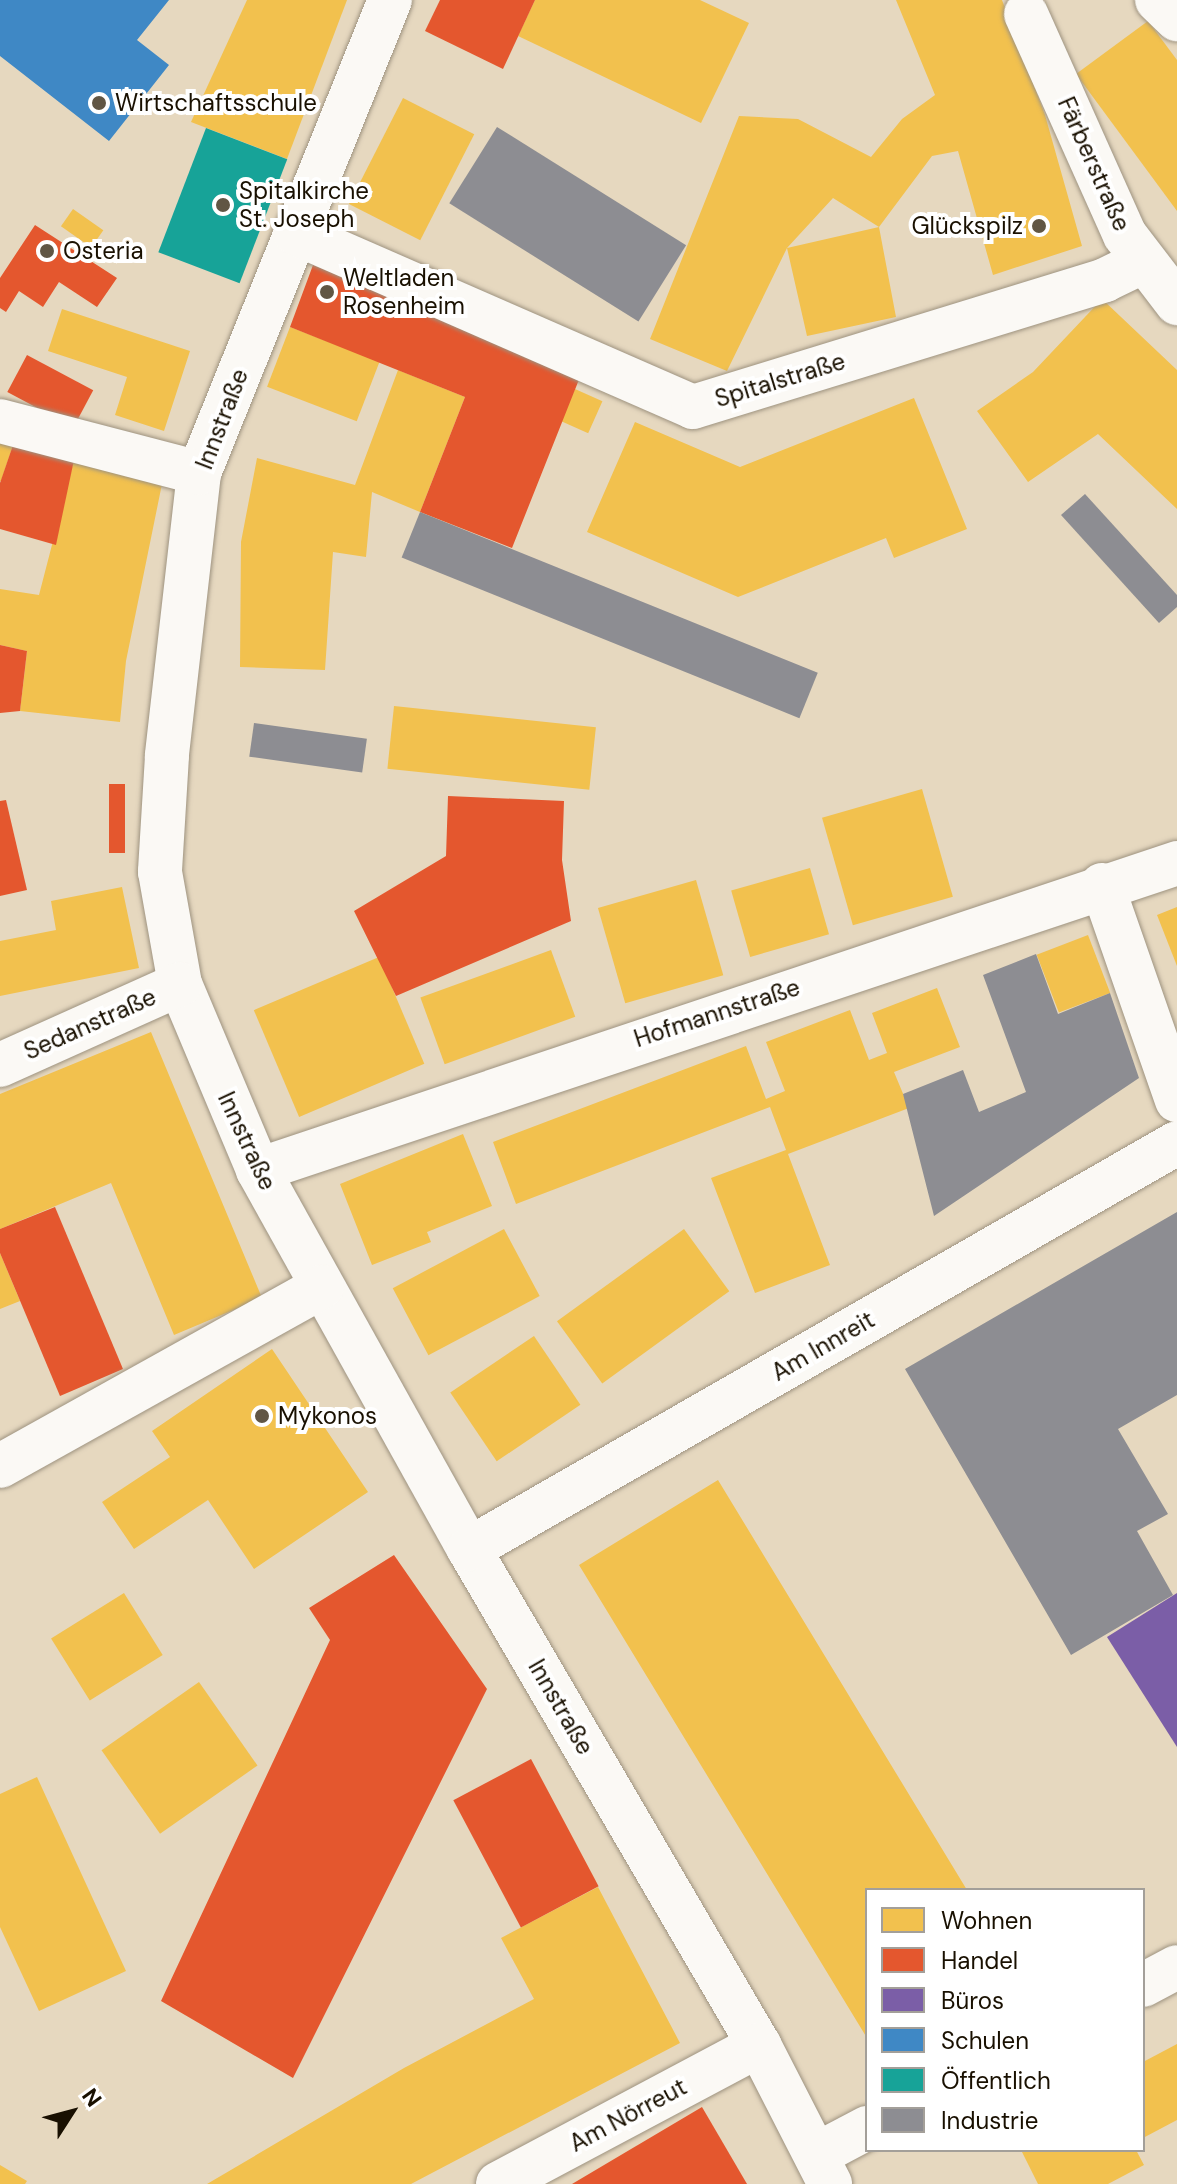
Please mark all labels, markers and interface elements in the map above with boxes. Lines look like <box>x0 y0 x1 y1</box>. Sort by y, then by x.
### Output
place label: Wirtschaftsschule <box>115 89 317 117</box>
street label: Färberstraße <box>1052 93 1136 235</box>
marker: Wirtschaftsschule <box>90 94 108 112</box>
place label: Spitalkirche St. Joseph <box>239 177 369 233</box>
marker: Spitalkirche St. Joseph <box>214 196 232 214</box>
place label: Glückspilz <box>911 212 1023 240</box>
marker: Glückspilz <box>1030 217 1048 235</box>
place label: Osteria <box>63 237 143 265</box>
marker: Osteria <box>38 242 56 260</box>
place label: Weltladen Rosenheim <box>343 264 465 320</box>
marker: Weltladen Rosenheim <box>318 283 336 301</box>
street label: Spitalstraße <box>711 347 849 413</box>
street label: Innstraße <box>190 365 254 473</box>
street label: Hofmannstraße <box>630 973 804 1053</box>
street label: Sedanstraße <box>20 982 160 1066</box>
street label: Innstraße <box>212 1087 282 1195</box>
street label: Am Innreit <box>766 1305 880 1387</box>
place label: Mykonos <box>278 1402 377 1430</box>
marker: Mykonos <box>253 1407 271 1425</box>
street label: Innstraße <box>522 1654 600 1760</box>
legend <box>865 1888 1145 2152</box>
text: Wohnen <box>941 1905 1032 1936</box>
text: Handel <box>941 1945 1018 1976</box>
text: Büros <box>941 1985 1004 2016</box>
text: Schulen <box>941 2025 1029 2056</box>
text: Öffentlich <box>941 2065 1051 2096</box>
north arrow <box>32 2072 112 2152</box>
street label: Am Nörreut <box>564 2072 692 2158</box>
text: N <box>75 2083 108 2113</box>
text: Industrie <box>941 2105 1038 2136</box>

